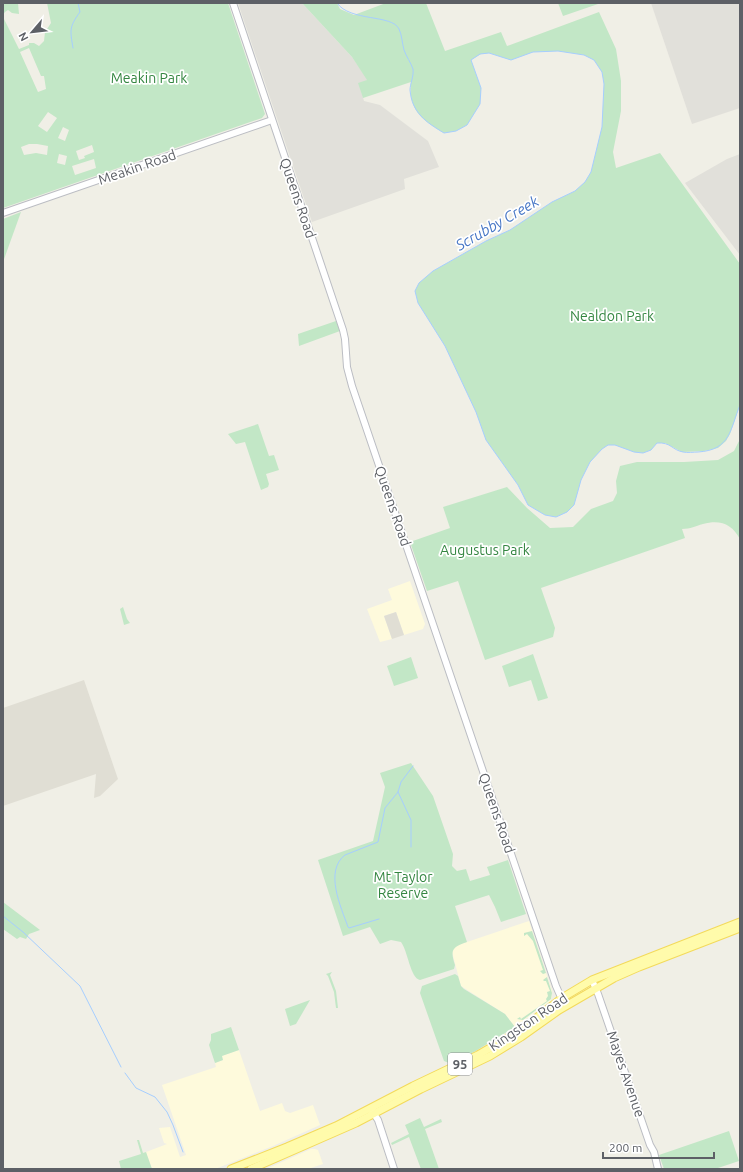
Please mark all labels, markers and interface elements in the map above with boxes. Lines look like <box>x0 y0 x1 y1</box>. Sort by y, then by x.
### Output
north arrow <box>12 12 52 52</box>
text: N <box>16 30 30 43</box>
park label: Meakin Park <box>111 70 187 86</box>
street label: Meakin Road <box>96 146 178 188</box>
street label: Queens Road <box>277 156 319 240</box>
water label: Scrubby Creek <box>452 192 542 254</box>
park label: Nealdon Park <box>570 308 654 324</box>
street label: Queens Road <box>372 464 414 548</box>
park label: Augustus Park <box>440 542 530 558</box>
street label: Queens Road <box>476 771 518 855</box>
park label: Mt Taylor Reserve <box>373 869 433 901</box>
street label: Kingston Road <box>486 990 570 1054</box>
street label: Mayes Avenue <box>604 1029 648 1119</box>
road number: 95 <box>448 1053 472 1075</box>
scale bar <box>603 1134 714 1160</box>
text: 200 m <box>609 1141 642 1154</box>

